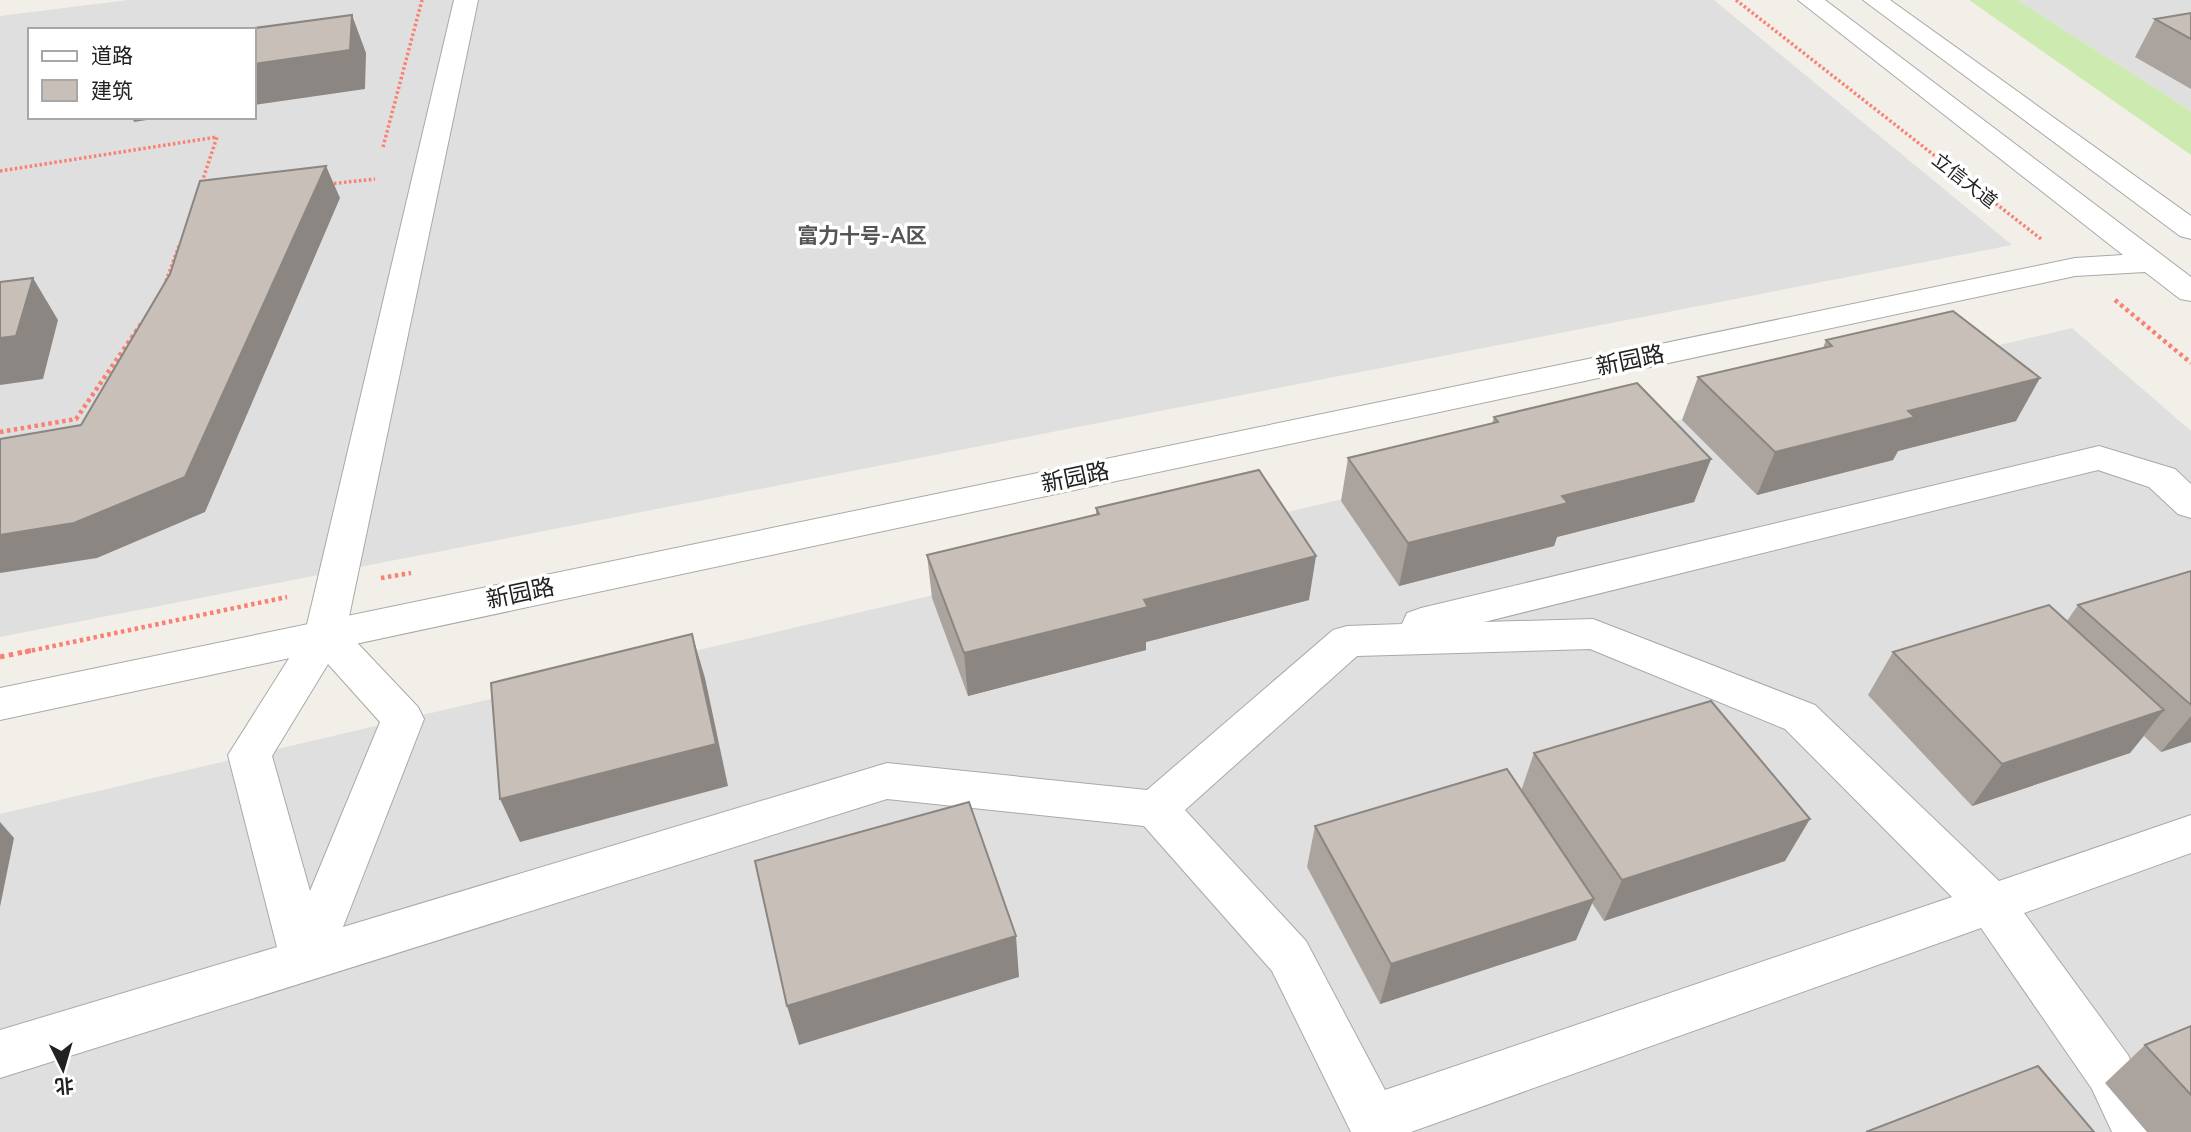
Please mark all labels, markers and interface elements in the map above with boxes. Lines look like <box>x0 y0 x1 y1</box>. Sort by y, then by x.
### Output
legend <box>28 28 256 119</box>
text: 道路 <box>91 42 133 70</box>
text: 建筑 <box>91 77 133 105</box>
street label: 立信大道 <box>1926 147 2002 214</box>
district label: 富力十号-A区 <box>797 222 927 250</box>
street label: 新园路 <box>1593 338 1667 383</box>
street label: 新园路 <box>1038 455 1112 500</box>
street label: 新园路 <box>483 571 557 616</box>
north arrow <box>28 1034 98 1104</box>
text: 北 <box>54 1071 75 1099</box>

